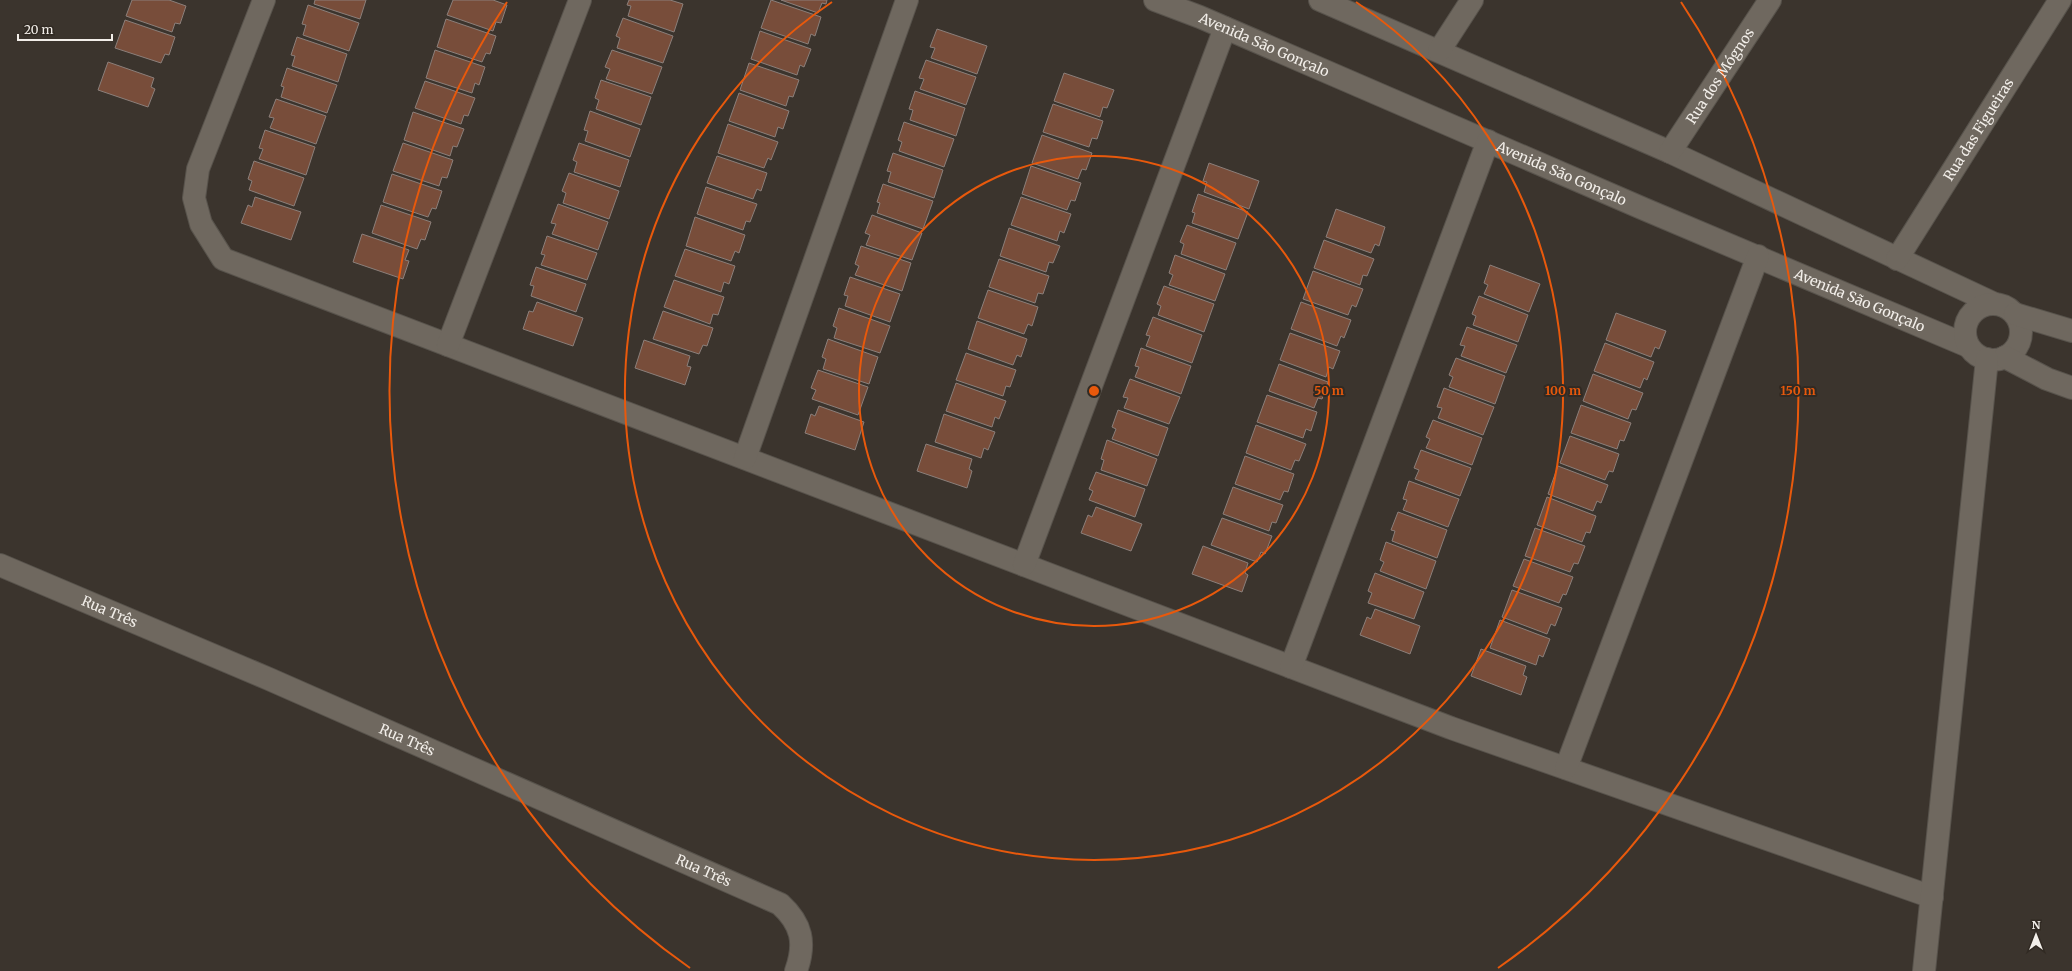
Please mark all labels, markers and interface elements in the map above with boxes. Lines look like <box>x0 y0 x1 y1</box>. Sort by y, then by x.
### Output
street label: Avenida São Gonçalo <box>1195 8 1332 81</box>
scale bar <box>18 16 112 42</box>
text: 20 m <box>24 22 53 37</box>
street label: Rua dos Mógnos <box>1682 25 1758 127</box>
street label: Rua das Figueiras <box>1939 75 2018 184</box>
street label: Avenida São Gonçalo <box>1493 137 1629 209</box>
street label: Avenida São Gonçalo <box>1791 264 1928 336</box>
text: 50 m <box>1314 383 1344 398</box>
text: 100 m <box>1545 383 1581 398</box>
text: 150 m <box>1781 383 1816 398</box>
centre of rings <box>1087 384 1101 398</box>
street label: Rua Três <box>79 592 140 631</box>
street label: Rua Três <box>376 720 438 760</box>
street label: Rua Três <box>673 850 734 891</box>
north arrow <box>2016 915 2056 955</box>
text: N <box>2032 918 2041 932</box>

